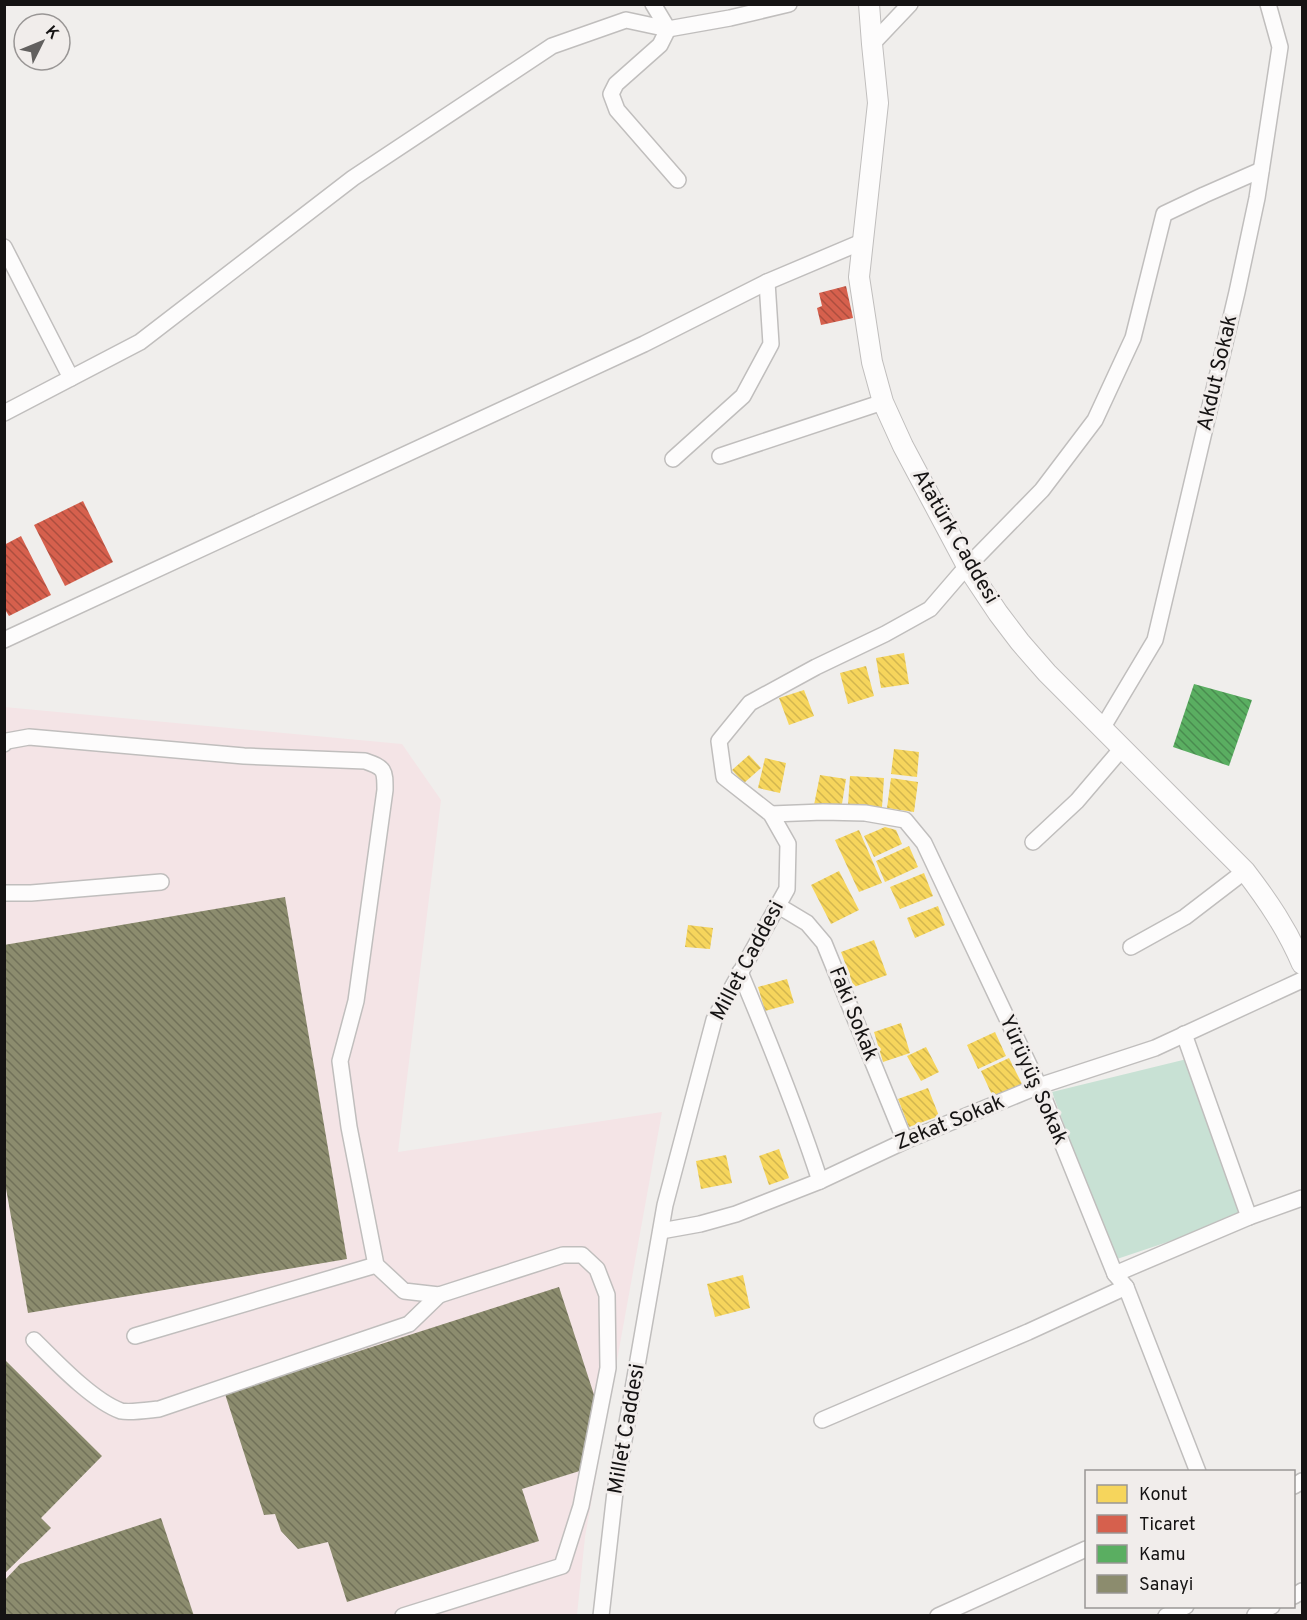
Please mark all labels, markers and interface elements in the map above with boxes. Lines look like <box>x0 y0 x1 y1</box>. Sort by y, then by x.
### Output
north arrow <box>12 12 72 72</box>
text: K <box>40 22 63 44</box>
street label: Akdut Sokak <box>1192 312 1244 434</box>
street label: Atatürk Caddesi <box>906 465 1004 609</box>
street label: Millet Caddesi <box>705 896 791 1026</box>
street label: Faki Sokak <box>822 963 884 1065</box>
street label: Yürüyüş Sokak <box>992 1011 1074 1149</box>
street label: Zekat Sokak <box>891 1089 1009 1157</box>
street label: Millet Caddesi <box>602 1362 652 1496</box>
legend <box>1085 1470 1295 1608</box>
text: Konut <box>1139 1484 1187 1507</box>
text: Ticaret <box>1139 1514 1195 1537</box>
text: Kamu <box>1139 1544 1186 1567</box>
text: Sanayi <box>1139 1574 1193 1597</box>

